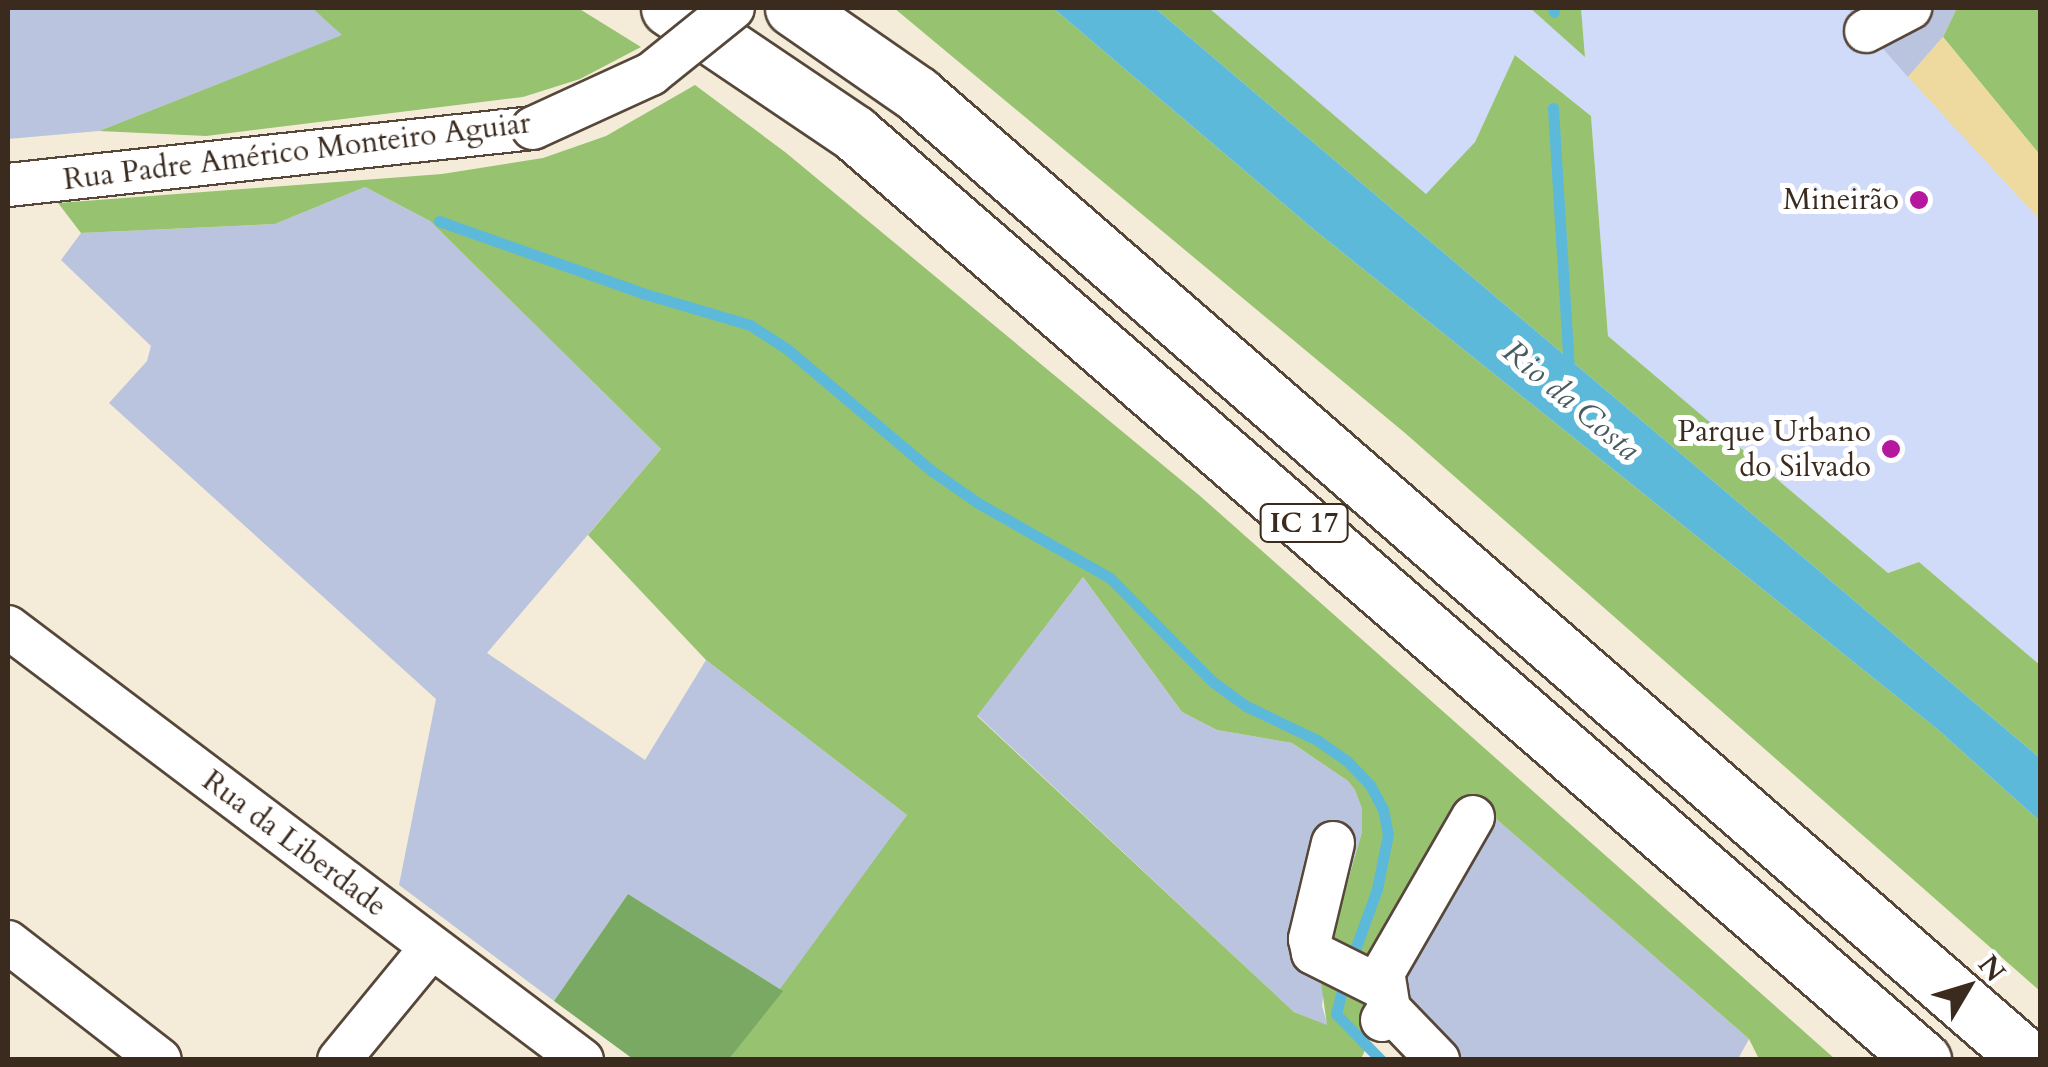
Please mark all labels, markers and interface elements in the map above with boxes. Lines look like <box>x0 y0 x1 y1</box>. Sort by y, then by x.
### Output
street label: Rua Padre Américo Monteiro Aguiar <box>61 105 533 199</box>
place label: Mineirão <box>1783 182 1899 218</box>
marker: Mineirão <box>1908 189 1930 211</box>
water label: Rio da Costa <box>1495 333 1647 469</box>
place label: Parque Urbano do Silvado <box>1677 414 1871 484</box>
marker: Parque Urbano do Silvado <box>1880 438 1902 460</box>
road number: IC 17 <box>1259 500 1349 546</box>
street label: Rua da Liberdade <box>195 763 393 925</box>
north arrow <box>1918 937 2018 1037</box>
text: N <box>1969 947 2014 990</box>

